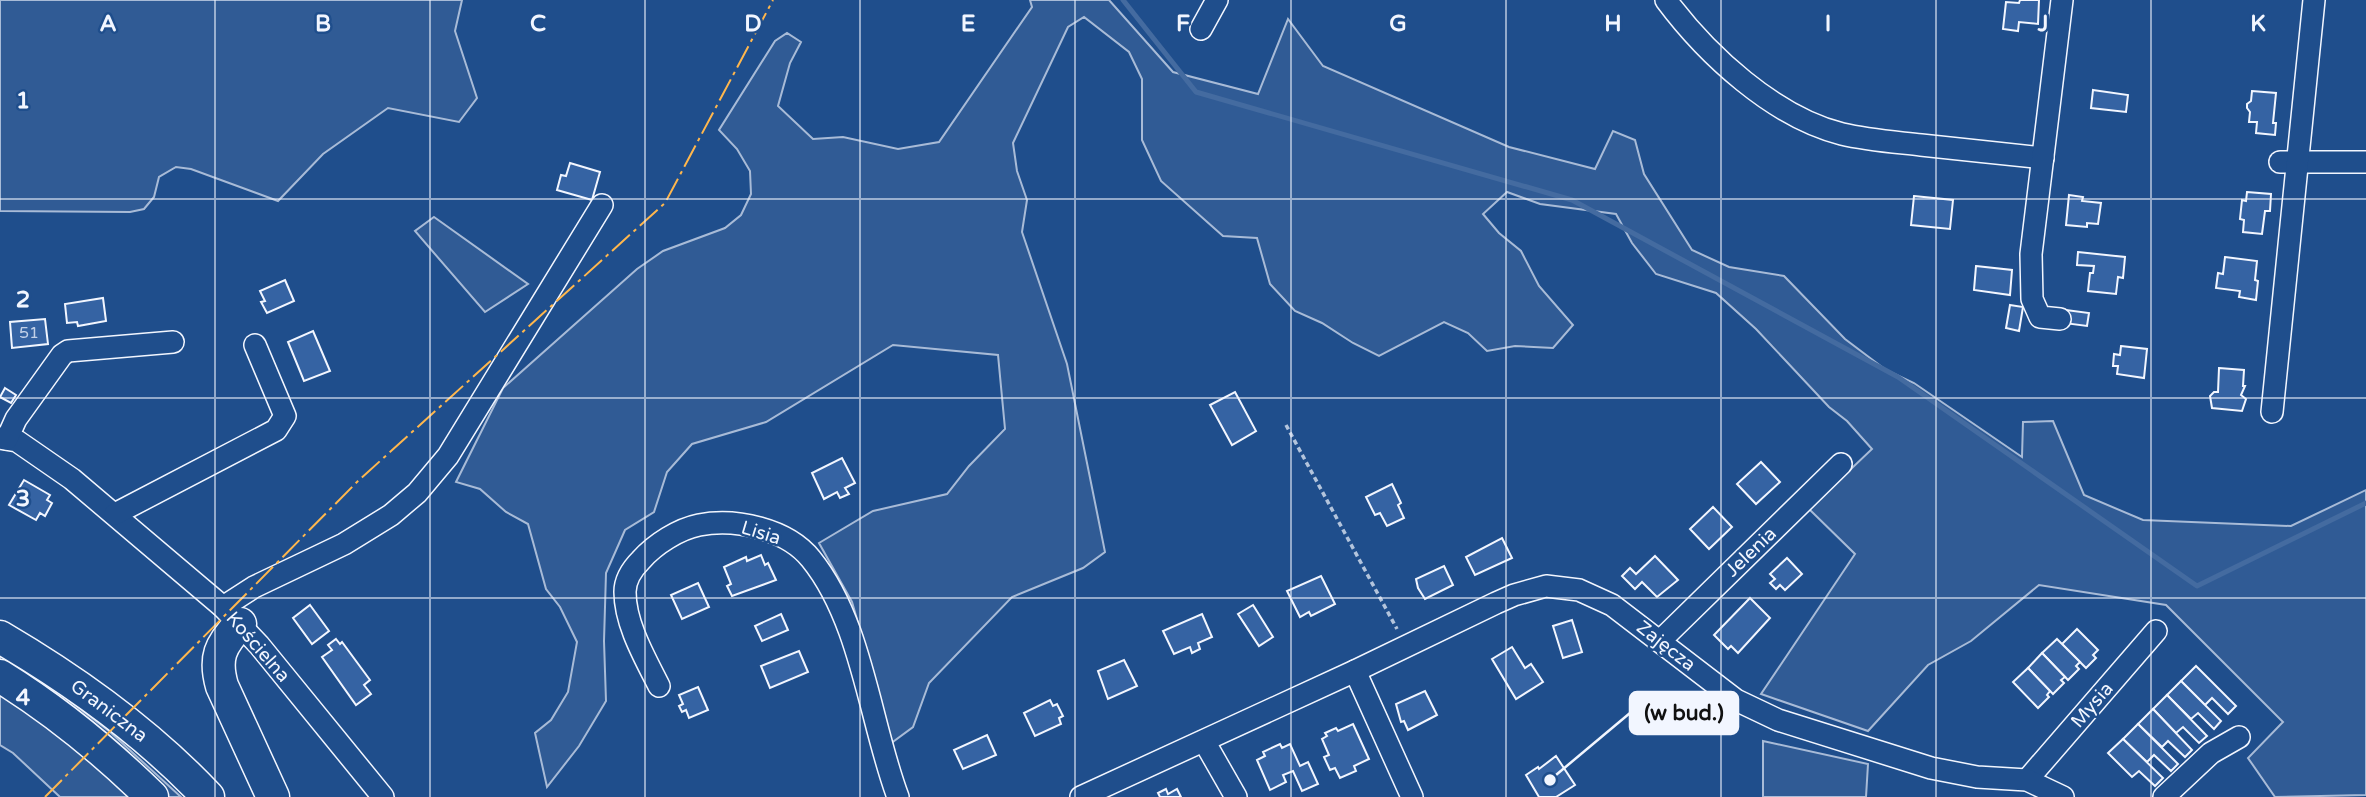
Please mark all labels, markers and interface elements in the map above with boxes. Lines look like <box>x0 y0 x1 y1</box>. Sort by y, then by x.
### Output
text: A <box>99 10 117 38</box>
text: B <box>315 10 331 38</box>
text: C <box>530 10 546 38</box>
text: D <box>744 10 762 38</box>
text: E <box>961 10 975 38</box>
text: F <box>1176 10 1190 38</box>
text: G <box>1389 10 1407 38</box>
text: H <box>1604 10 1622 38</box>
text: I <box>1825 10 1831 38</box>
text: J <box>2037 10 2048 38</box>
text: K <box>2250 10 2266 38</box>
text: 1 <box>16 87 30 115</box>
text: 2 <box>16 286 30 314</box>
house number: 51 <box>19 323 39 343</box>
text: 3 <box>16 485 30 513</box>
street label: Lisia <box>739 517 783 549</box>
street label: Jelenia <box>1721 523 1781 581</box>
street label: Kościelna <box>221 607 295 687</box>
street label: Zajęcza <box>1632 616 1700 676</box>
street label: Graniczna <box>66 675 152 747</box>
street label: Mysia <box>2066 678 2118 732</box>
text: 4 <box>16 684 31 712</box>
callout: (w bud.) <box>1630 692 1738 734</box>
text: (w bud.) <box>1644 701 1724 726</box>

